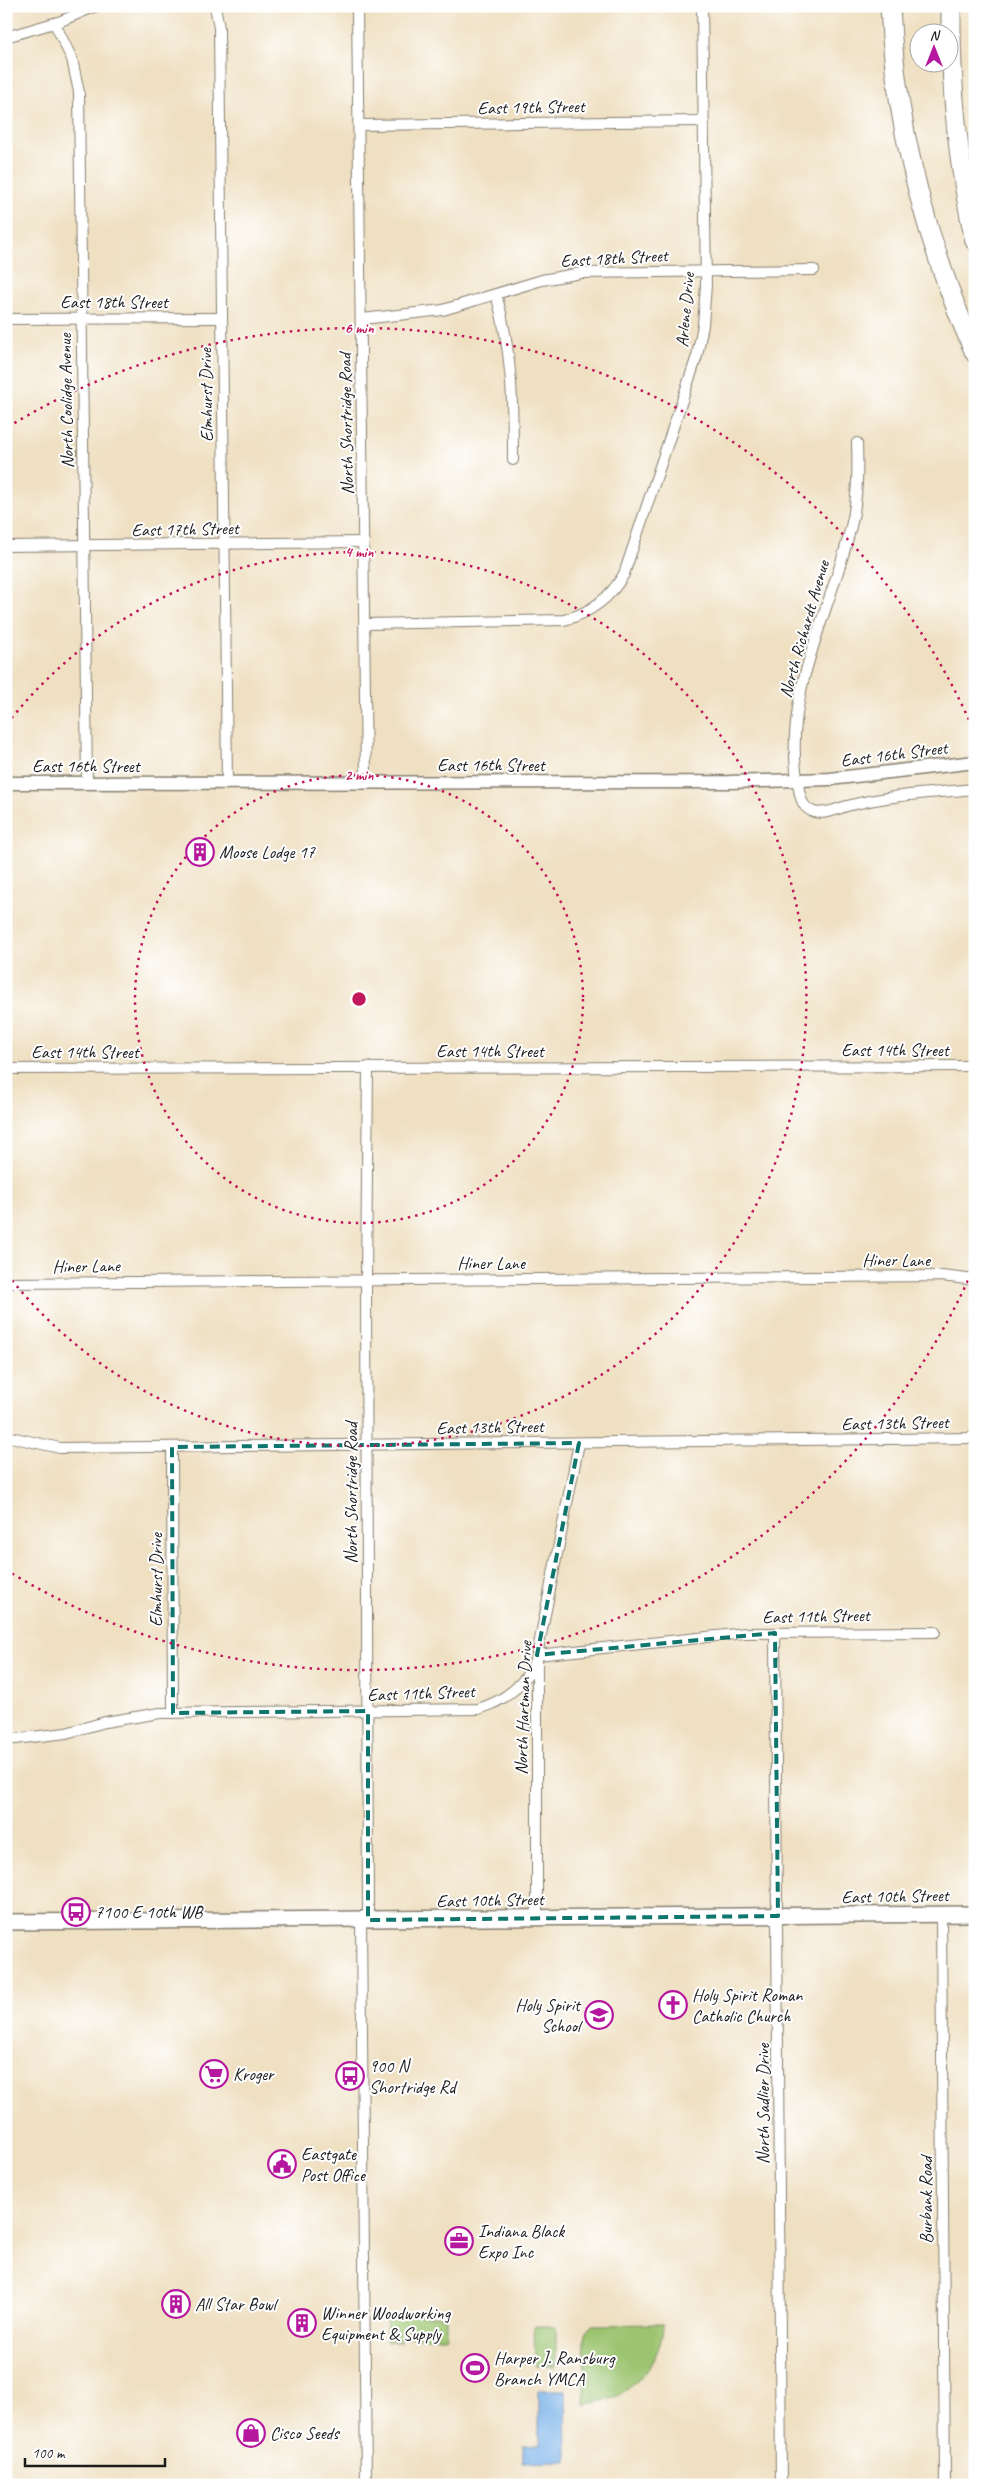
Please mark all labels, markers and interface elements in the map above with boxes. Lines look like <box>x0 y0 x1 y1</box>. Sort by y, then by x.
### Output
north arrow <box>908 22 958 72</box>
text: N <box>930 27 941 44</box>
street label: East 19th Street <box>477 95 587 119</box>
street label: East 18th Street <box>560 244 670 272</box>
street label: Arlene Drive <box>671 271 699 348</box>
street label: East 18th Street <box>60 291 170 313</box>
text: 6 min <box>344 319 375 338</box>
street label: North Coolidge Avenue <box>54 332 78 469</box>
street label: Elmhurst Drive <box>194 347 218 442</box>
street label: North Shortridge Road <box>334 350 358 495</box>
street label: East 17th Street <box>131 517 241 541</box>
text: 4 min <box>345 543 374 562</box>
street label: North Richardt Avenue <box>774 557 834 700</box>
street label: East 16th Street <box>839 736 951 771</box>
street label: East 16th Street <box>437 754 547 776</box>
street label: East 16th Street <box>32 755 142 777</box>
text: 2 min <box>345 766 374 785</box>
building icon: Moose Lodge 17 <box>185 837 215 867</box>
place label: Moose Lodge 17 <box>219 841 316 863</box>
centre of rings <box>350 990 368 1008</box>
street label: East 14th Street <box>841 1039 951 1061</box>
street label: East 14th Street <box>436 1040 546 1062</box>
street label: East 14th Street <box>31 1041 141 1063</box>
street label: Hiner Lane <box>862 1249 931 1271</box>
street label: Hiner Lane <box>457 1252 526 1274</box>
street label: Hiner Lane <box>52 1254 121 1278</box>
street label: East 13th Street <box>841 1411 951 1435</box>
street label: East 13th Street <box>436 1415 546 1439</box>
street label: North Shortridge Road <box>340 1419 362 1564</box>
street label: Elmhurst Drive <box>145 1532 167 1627</box>
street label: East 11th Street <box>762 1604 872 1628</box>
street label: North Hartman Drive <box>510 1640 536 1775</box>
street label: East 11th Street <box>367 1680 477 1706</box>
street label: East 10th Street <box>841 1884 951 1908</box>
street label: East 10th Street <box>436 1888 546 1912</box>
bus stop icon: 7100 E 10th WB <box>61 1897 91 1927</box>
place label: 7100 E 10th WB <box>95 1901 204 1923</box>
place label: Holy Spirit Roman Catholic Church <box>692 1984 803 2027</box>
church icon: Holy Spirit Roman Catholic Church <box>658 1990 688 2020</box>
place label: Holy Spirit School <box>515 1994 583 2037</box>
school or university icon: Holy Spirit School <box>584 2000 614 2030</box>
street label: North Sadlier Drive <box>752 2043 774 2164</box>
place label: 900 N Shortridge Rd <box>369 2055 458 2098</box>
supermarket icon: Kroger <box>199 2059 229 2089</box>
bus stop icon: 900 N Shortridge Rd <box>335 2061 365 2091</box>
place label: Kroger <box>233 2063 275 2085</box>
place label: Eastgate Post Office <box>301 2143 366 2186</box>
public building icon: Eastgate Post Office <box>267 2149 297 2179</box>
street label: Burbank Road <box>915 2153 937 2244</box>
place label: Indiana Black Expo Inc <box>478 2220 565 2263</box>
office icon: Indiana Black Expo Inc <box>444 2226 474 2256</box>
building icon: All Star Bowl <box>161 2289 191 2319</box>
place label: All Star Bowl <box>195 2293 279 2315</box>
place label: Winner Woodworking Equipment & Supply <box>321 2302 452 2345</box>
building icon: Winner Woodworking Equipment & Supply <box>287 2308 317 2338</box>
place label: Harper J. Ransburg Branch YMCA <box>494 2347 616 2390</box>
sports icon: Harper J. Ransburg Branch YMCA <box>460 2353 490 2383</box>
shop icon: Cisco Seeds <box>236 2418 266 2448</box>
place label: Cisco Seeds <box>270 2422 341 2444</box>
scale bar <box>25 2436 165 2468</box>
text: 100 m <box>32 2444 66 2463</box>

